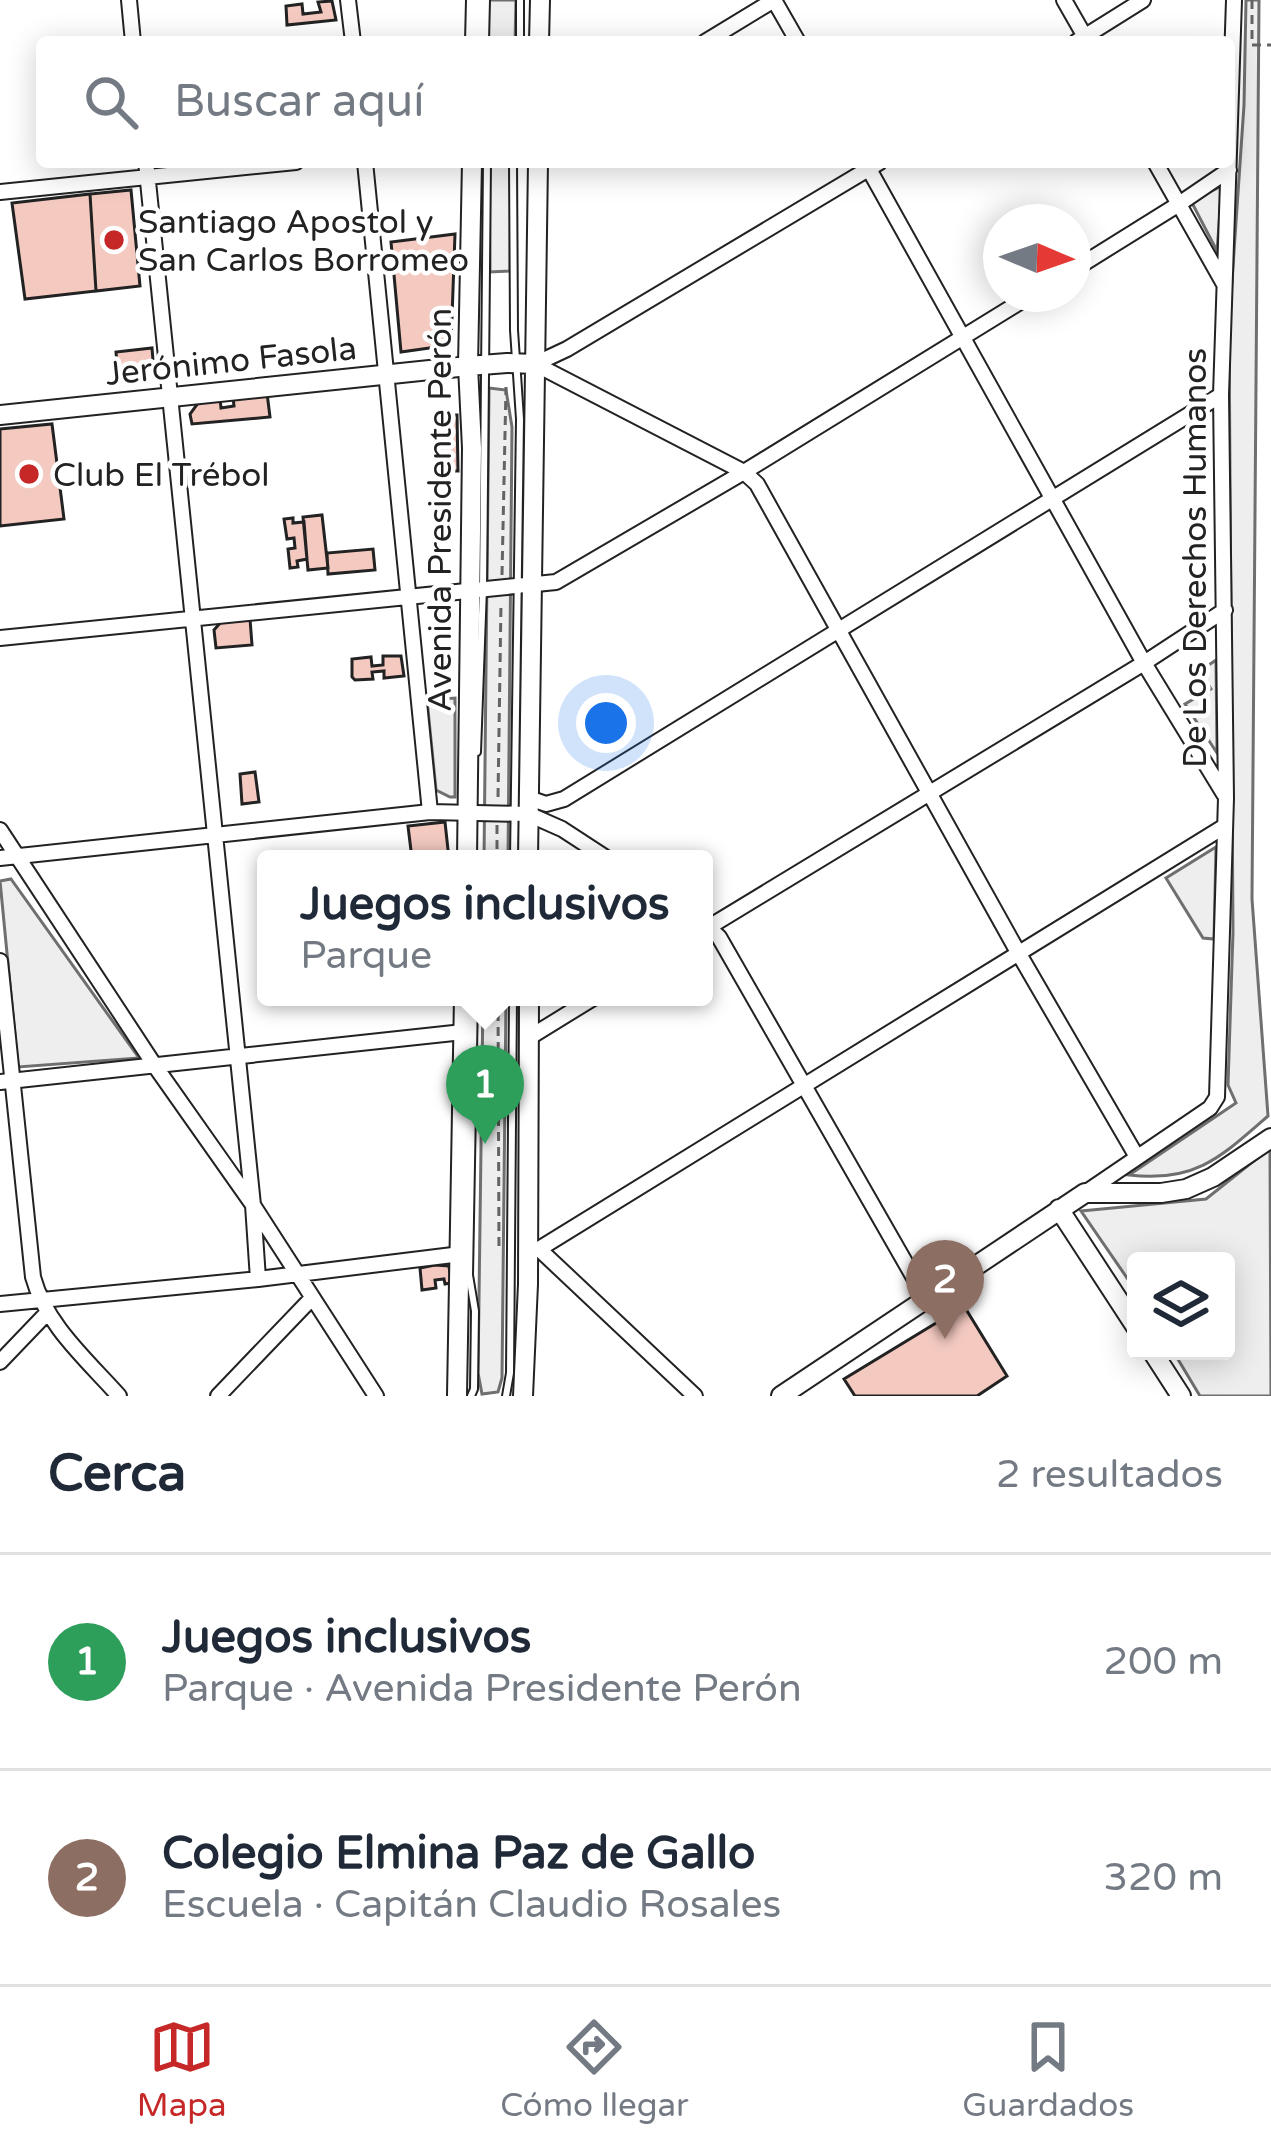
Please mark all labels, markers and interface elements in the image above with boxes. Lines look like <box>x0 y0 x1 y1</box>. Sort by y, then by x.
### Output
search box <box>36 36 1235 168</box>
icon: search <box>78 69 144 135</box>
text: Buscar aquí <box>174 75 424 129</box>
place label: Santiago Apostol y San Carlos Borromeo <box>138 203 469 280</box>
north arrow <box>983 204 1091 312</box>
marker: Santiago Apostol y San Carlos Borromeo <box>101 227 127 253</box>
street label: Avenida Presidente Perón <box>421 308 460 712</box>
street label: Jerónimo Fasola <box>104 329 359 394</box>
street label: De Los Derechos Humanos <box>1176 348 1215 768</box>
place label: Club El Trébol <box>53 456 270 495</box>
marker: Club El Trébol <box>16 461 42 487</box>
your location <box>576 693 636 753</box>
popup <box>257 850 713 1006</box>
text: Juegos inclusivos <box>300 878 670 932</box>
text: Parque <box>300 932 432 979</box>
pin: 1 <box>446 1045 524 1144</box>
pin: 2 <box>906 1240 984 1339</box>
map controls <box>1127 1252 1235 1360</box>
button: layers <box>1127 1252 1235 1360</box>
text: Cerca <box>48 1443 186 1505</box>
text: 2 resultados <box>996 1451 1223 1498</box>
text: Juegos inclusivos <box>162 1611 531 1665</box>
text: 1 <box>75 1638 99 1685</box>
text: 200 m <box>1104 1638 1223 1685</box>
text: Parque · Avenida Presidente Perón <box>162 1665 802 1712</box>
text: Colegio Elmina Paz de Gallo <box>162 1827 755 1881</box>
text: 2 <box>75 1854 99 1901</box>
text: 320 m <box>1104 1854 1223 1901</box>
text: Escuela · Capitán Claudio Rosales <box>162 1881 781 1928</box>
tab: Mapa <box>137 2014 227 2125</box>
tab: Cómo llegar <box>500 2014 689 2125</box>
tab: Guardados <box>962 2014 1134 2125</box>

